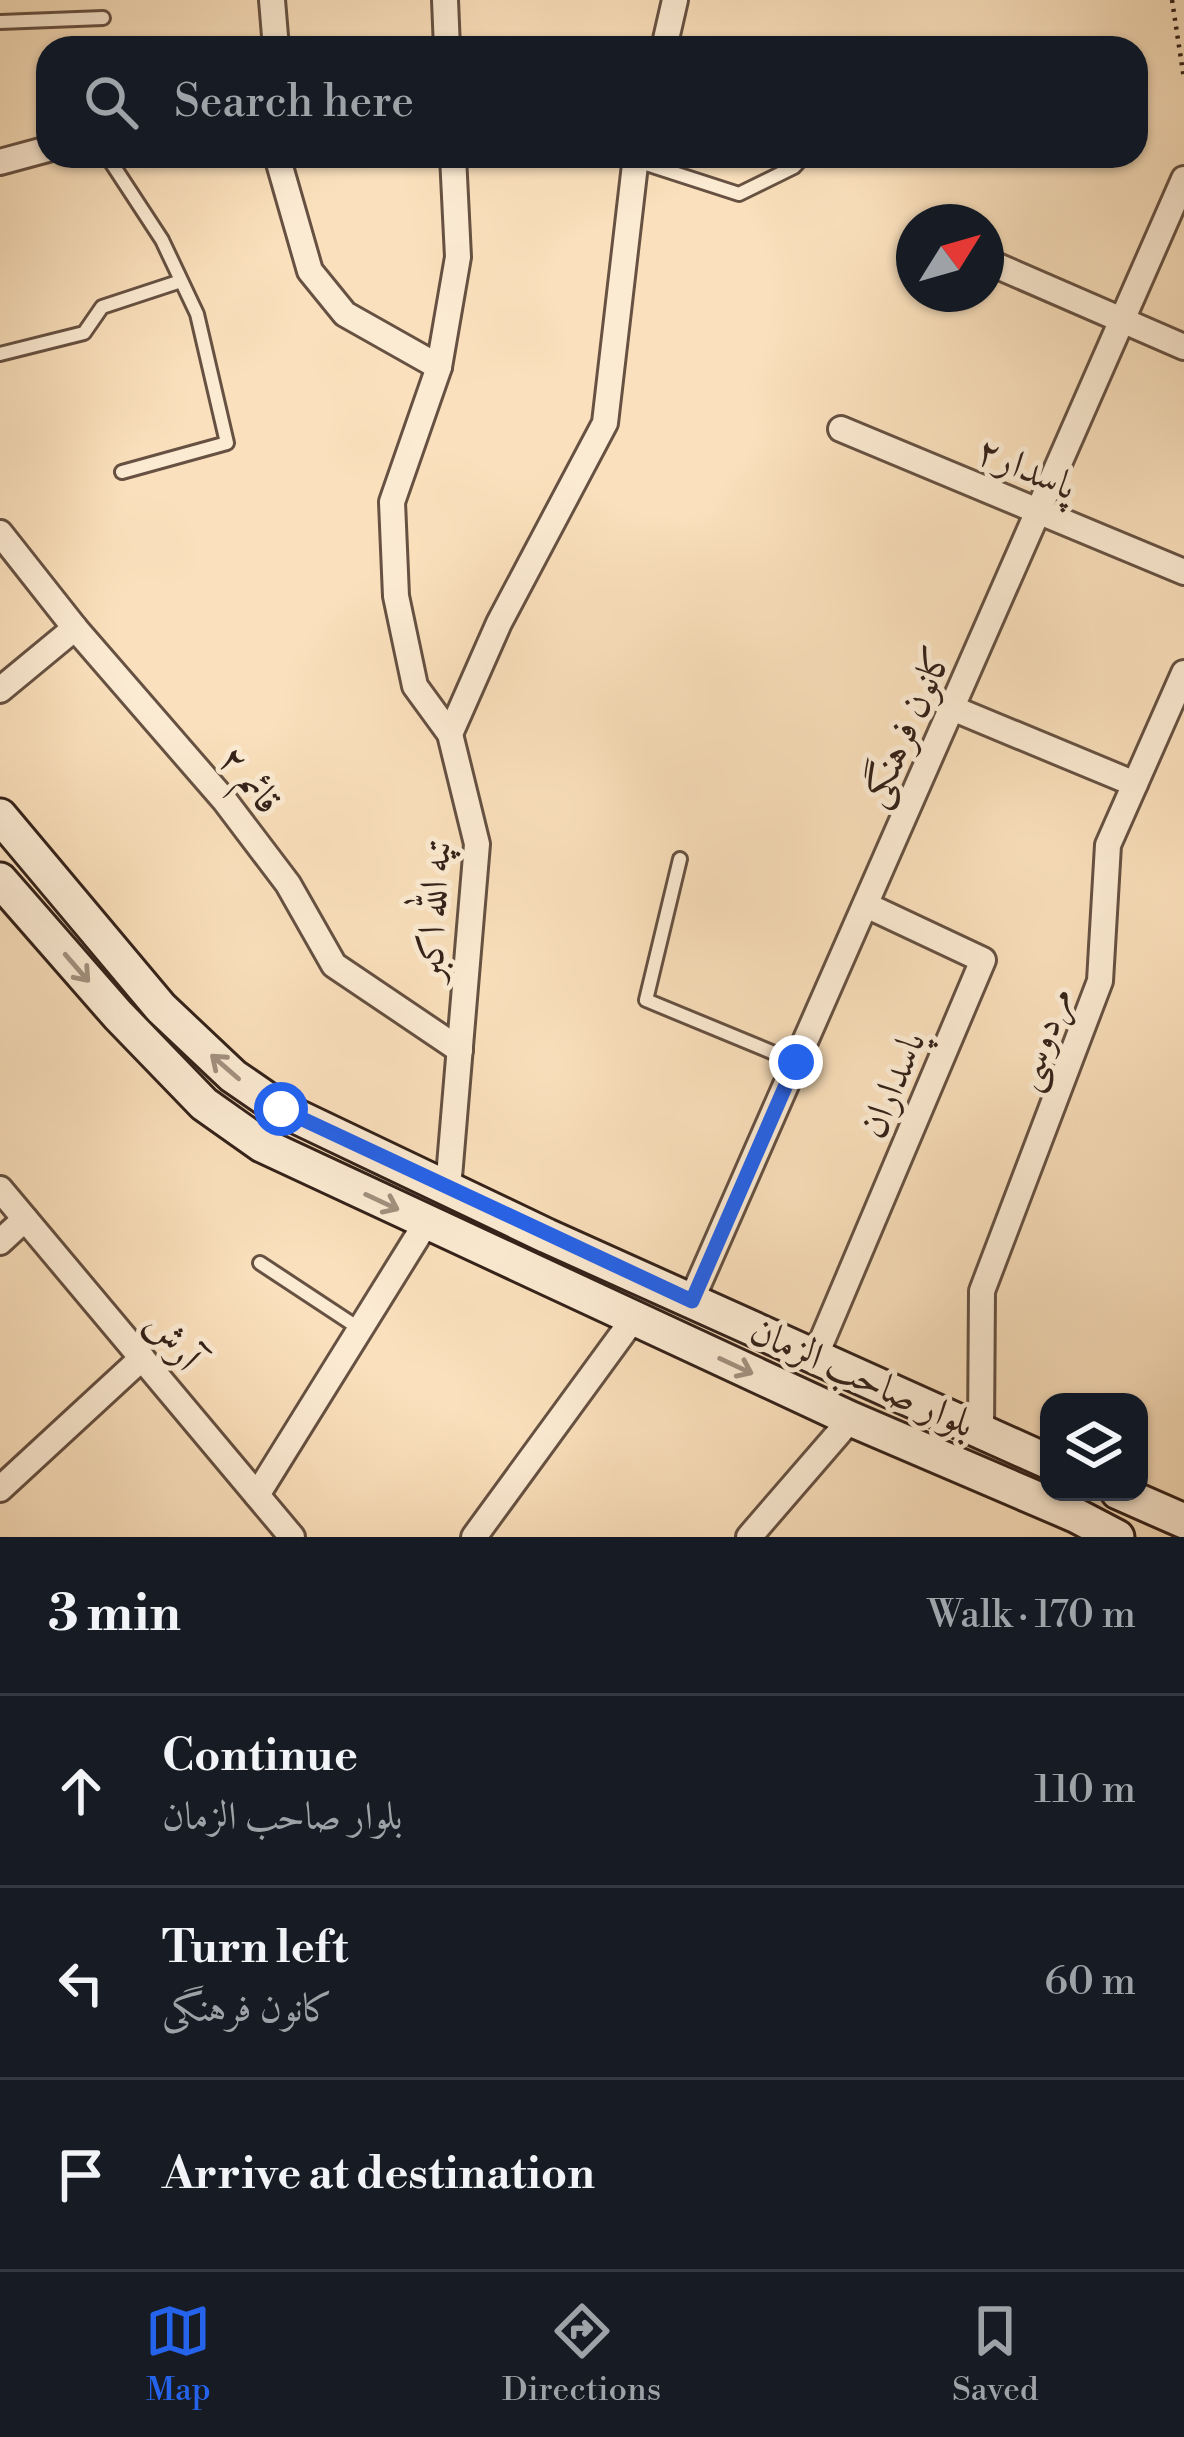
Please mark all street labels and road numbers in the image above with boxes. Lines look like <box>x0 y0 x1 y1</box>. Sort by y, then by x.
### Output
street label: پاسدار۲ <box>968 426 1085 515</box>
street label: کانون فرهنگی <box>850 639 964 815</box>
street label: قائم ۲ <box>201 736 292 829</box>
street label: تپه الله اکبر <box>399 837 463 987</box>
street label: مردوسی <box>1002 980 1086 1098</box>
street label: پاسداران <box>849 1023 940 1147</box>
street label: آرش <box>133 1302 213 1384</box>
street label: بلوار صاحب الزمان <box>742 1307 982 1450</box>

